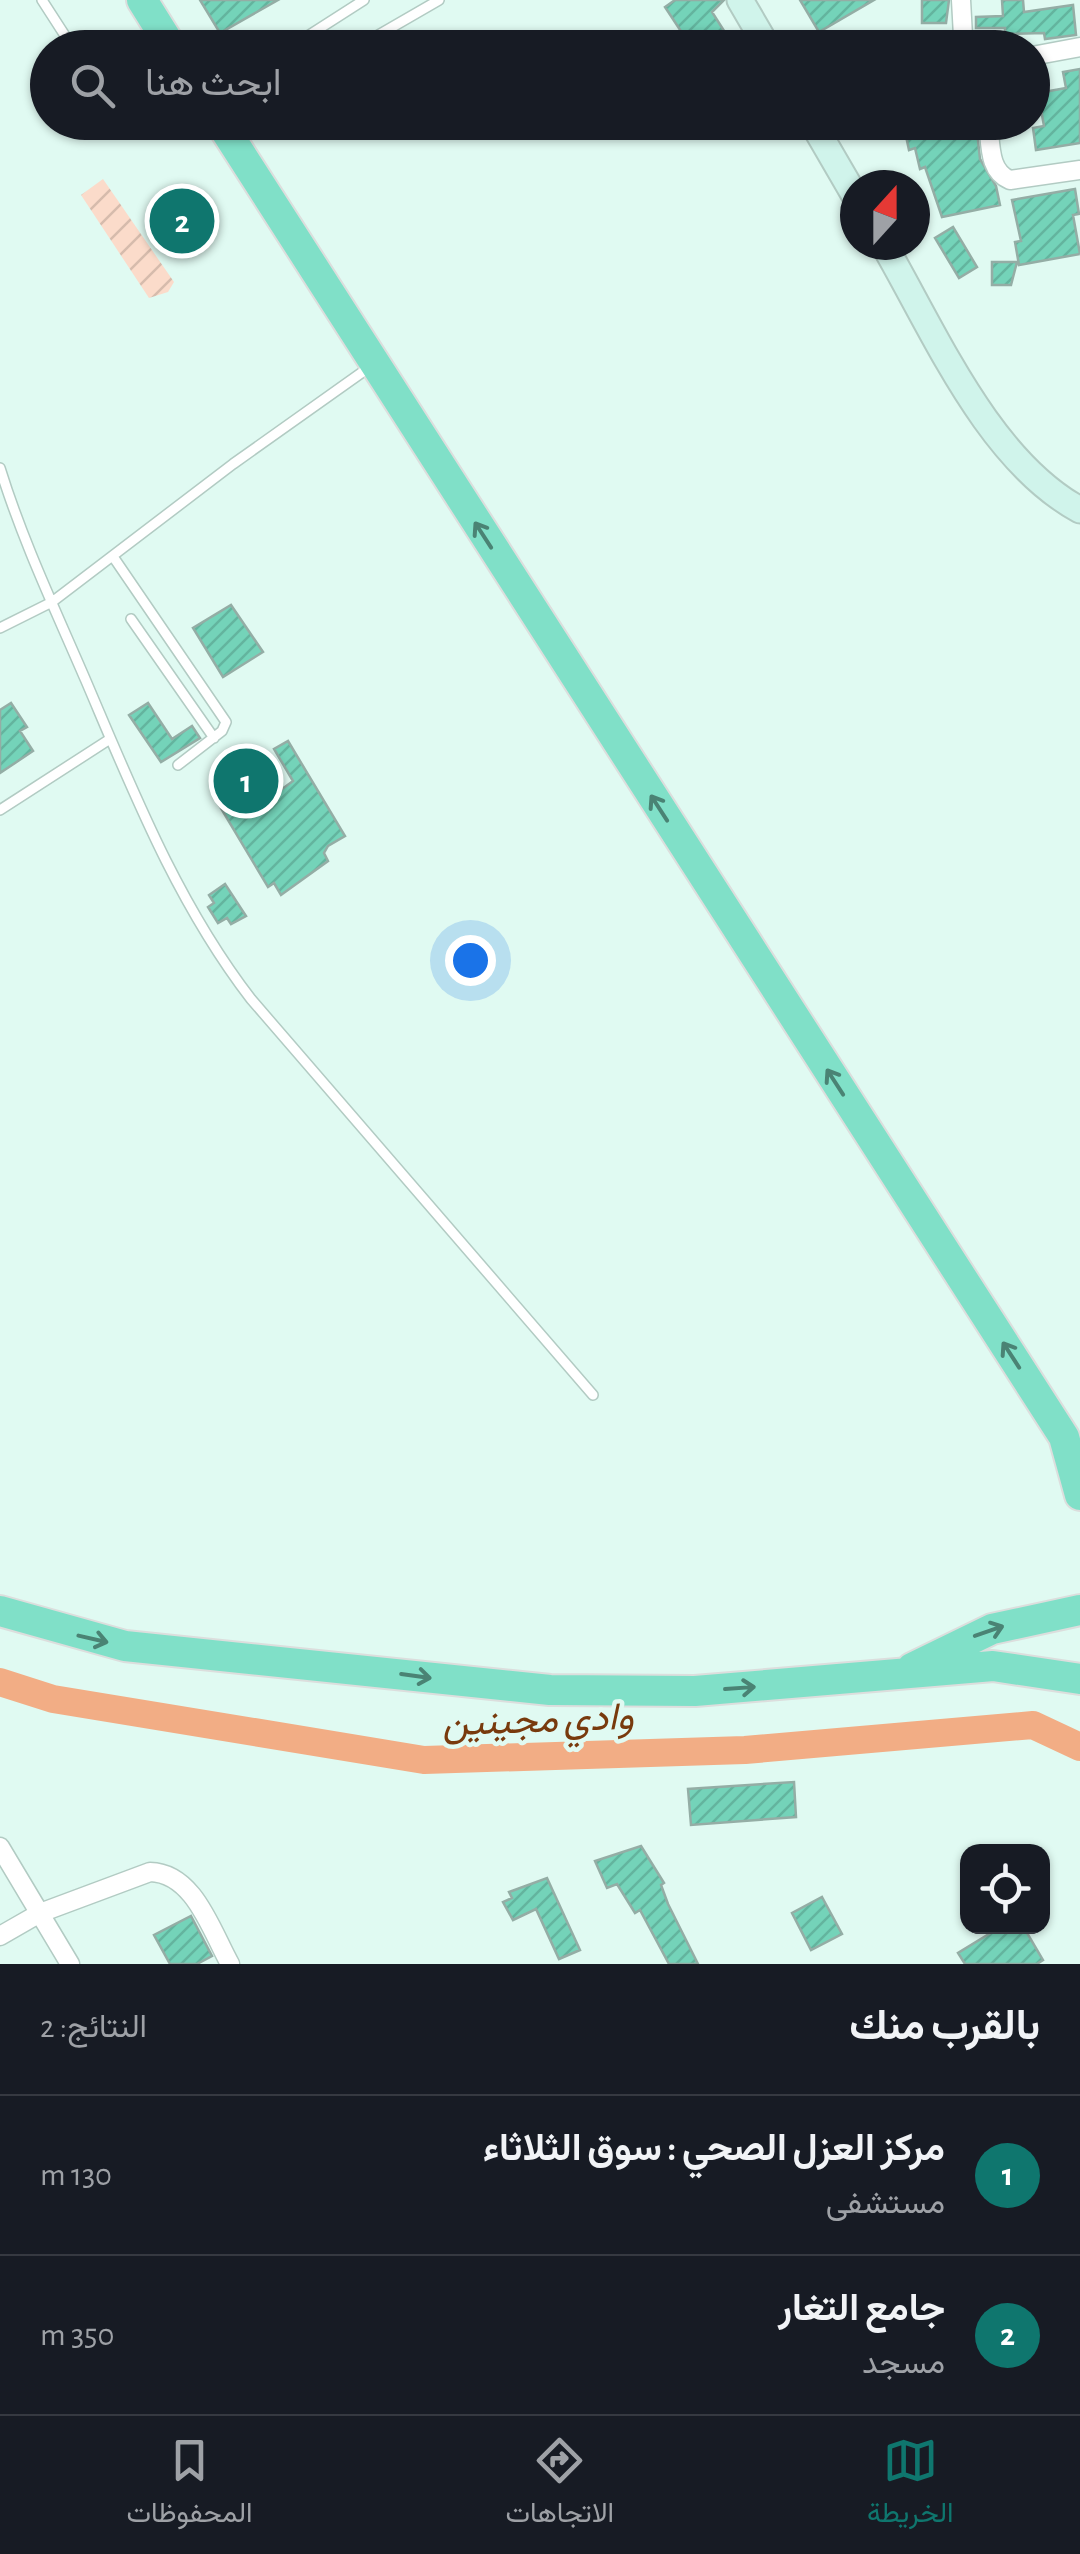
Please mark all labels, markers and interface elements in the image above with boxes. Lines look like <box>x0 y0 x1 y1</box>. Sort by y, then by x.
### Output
search box <box>30 30 1050 140</box>
icon: search <box>65 58 120 113</box>
text: ابحث هنا <box>145 65 282 103</box>
north arrow <box>840 170 930 260</box>
pin: 2 <box>150 184 214 258</box>
one-way arrow <box>473 521 494 550</box>
pin: 1 <box>214 744 278 818</box>
one-way arrow <box>649 795 670 823</box>
your location <box>445 935 496 986</box>
one-way arrow <box>825 1068 845 1096</box>
one-way arrow <box>1000 1341 1021 1370</box>
one-way arrow <box>972 1621 1004 1639</box>
one-way arrow <box>76 1630 108 1649</box>
one-way arrow <box>399 1668 432 1686</box>
one-way arrow <box>724 1678 756 1697</box>
water label: وادي مجينين <box>442 1699 635 1753</box>
map controls <box>960 1844 1050 1934</box>
button: locate <box>960 1844 1050 1934</box>
text: بالقرب منك <box>849 2005 1040 2047</box>
text: النتائج: 2 <box>40 2011 147 2043</box>
text: مركز العزل الصحي : سوق الثلاثاء <box>483 2130 945 2168</box>
text: 130 m <box>40 2159 112 2191</box>
text: 1 <box>1002 2159 1013 2191</box>
text: مستشفى <box>826 2187 945 2219</box>
text: جامع التغار <box>778 2290 945 2328</box>
text: 350 m <box>40 2319 114 2351</box>
text: 2 <box>1000 2319 1015 2351</box>
text: مسجد <box>862 2347 945 2379</box>
tab: المحفوظات <box>126 2433 253 2537</box>
tab: الاتجاهات <box>505 2433 614 2537</box>
tab: الخريطة <box>867 2433 954 2537</box>

